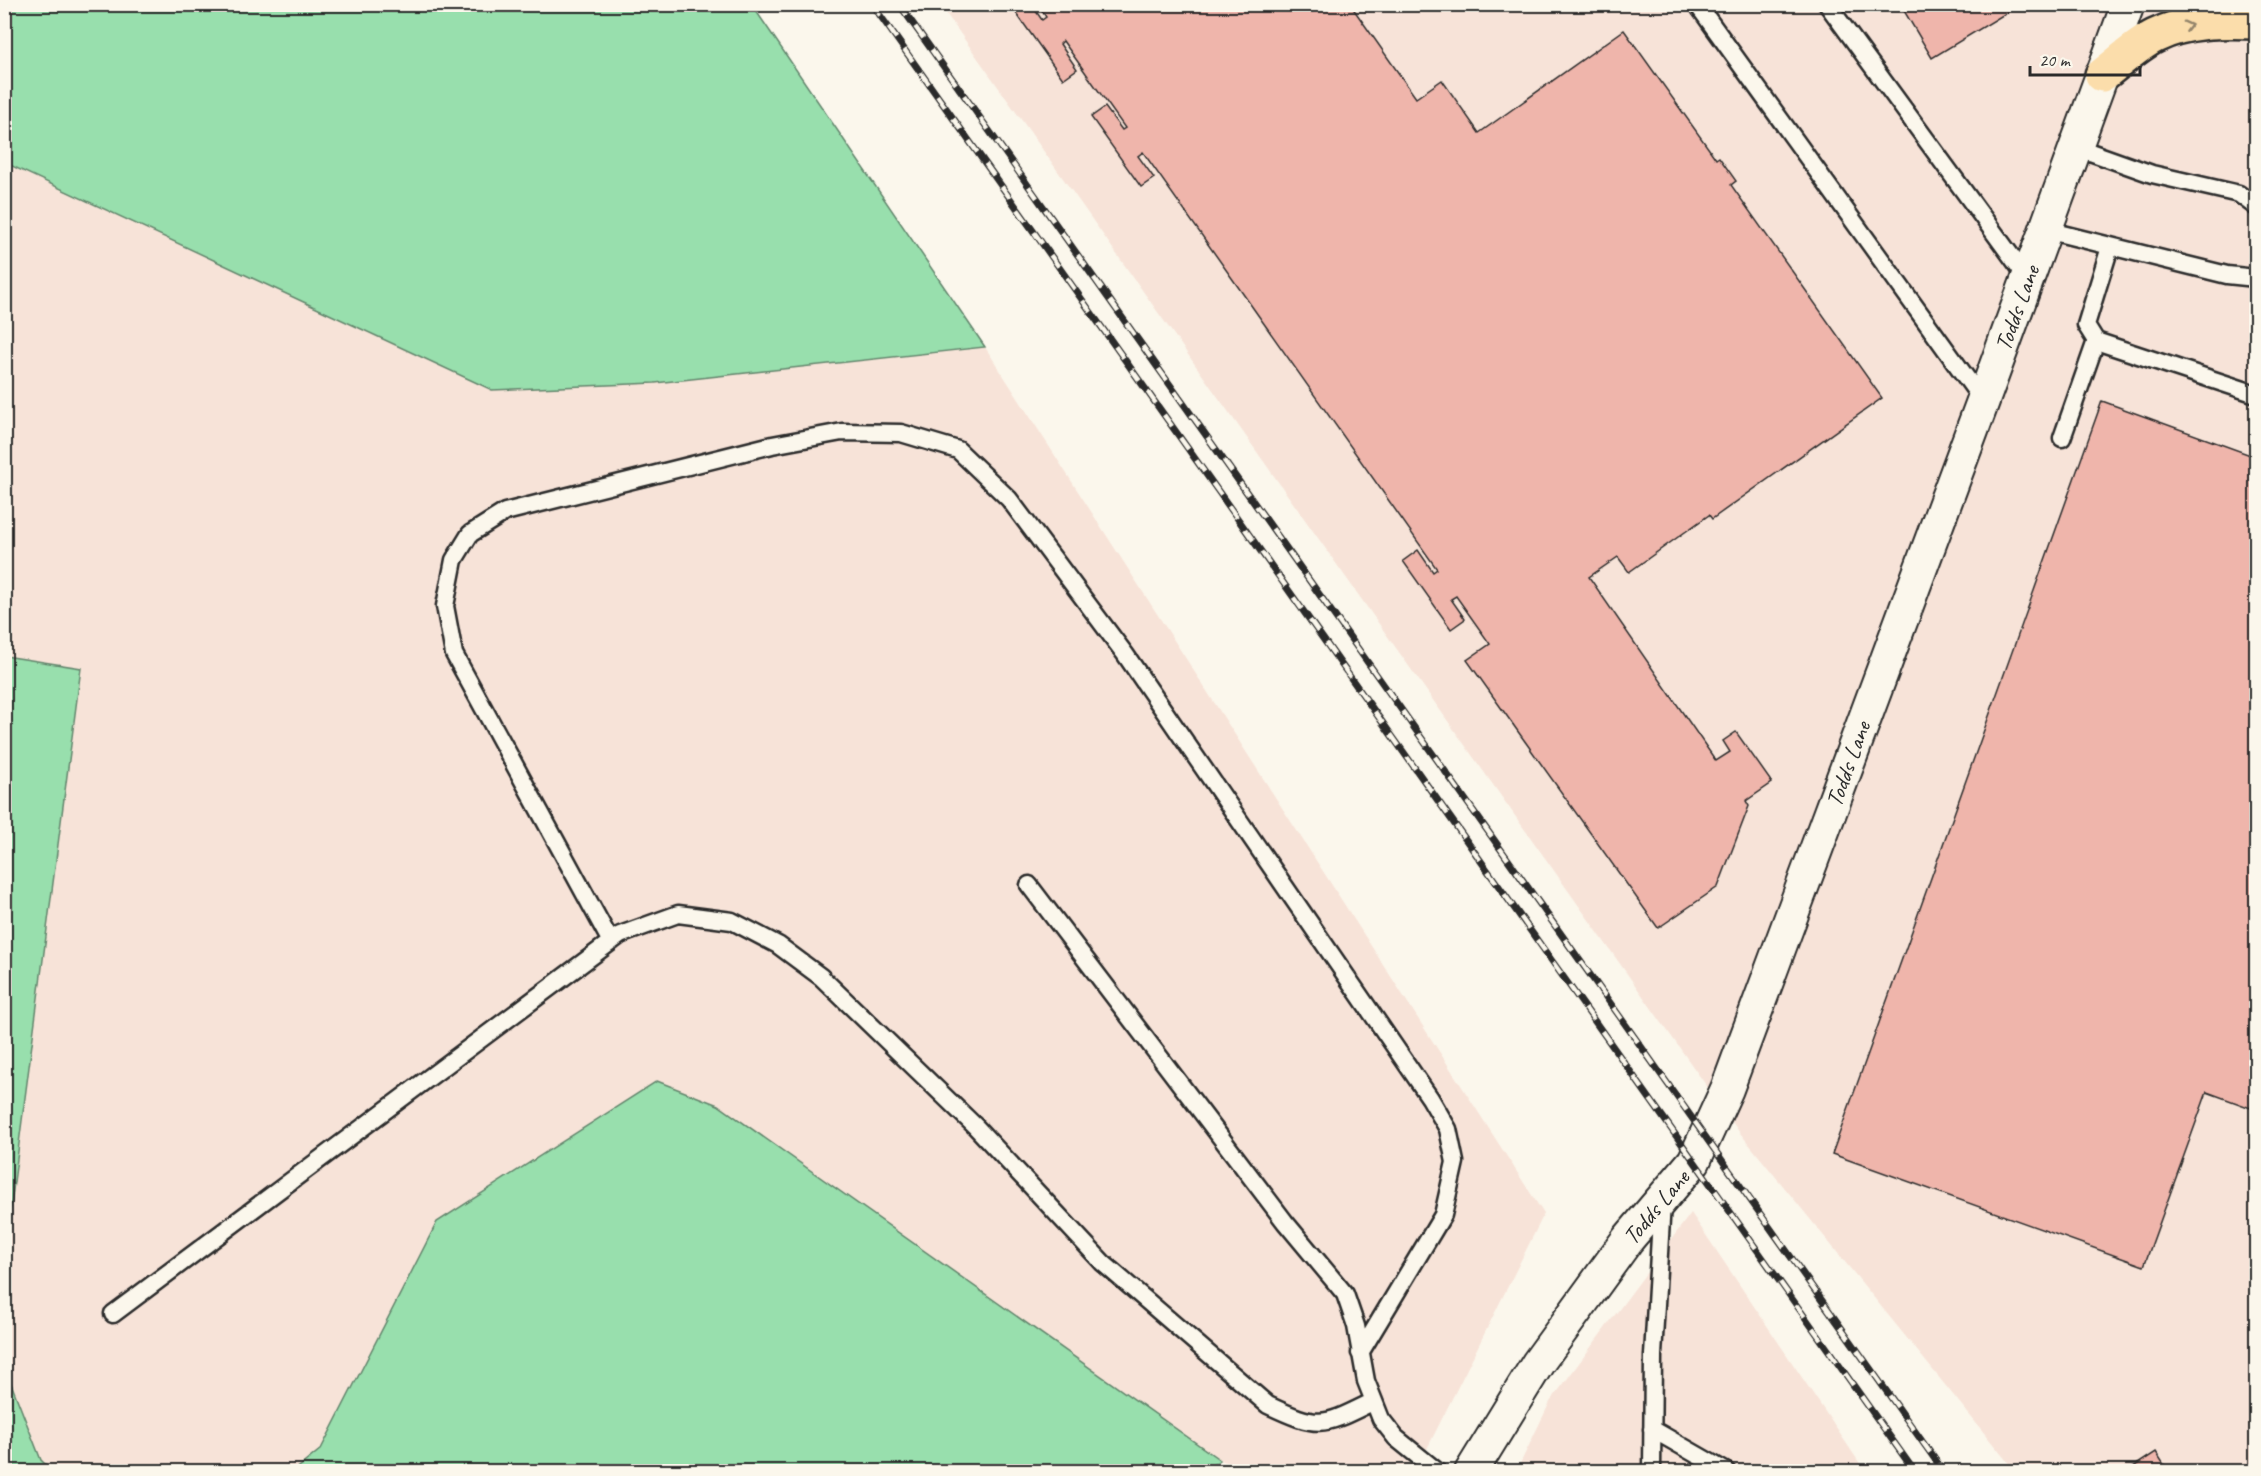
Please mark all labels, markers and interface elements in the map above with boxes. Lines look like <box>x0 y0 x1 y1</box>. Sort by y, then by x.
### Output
one-way arrow <box>2183 20 2193 33</box>
scale bar <box>2030 39 2140 77</box>
text: 20 m <box>2039 49 2072 71</box>
street label: Todds Lane <box>1988 259 2047 355</box>
street label: Todds Lane <box>1819 715 1878 811</box>
street label: Todds Lane <box>1616 1162 1697 1251</box>

